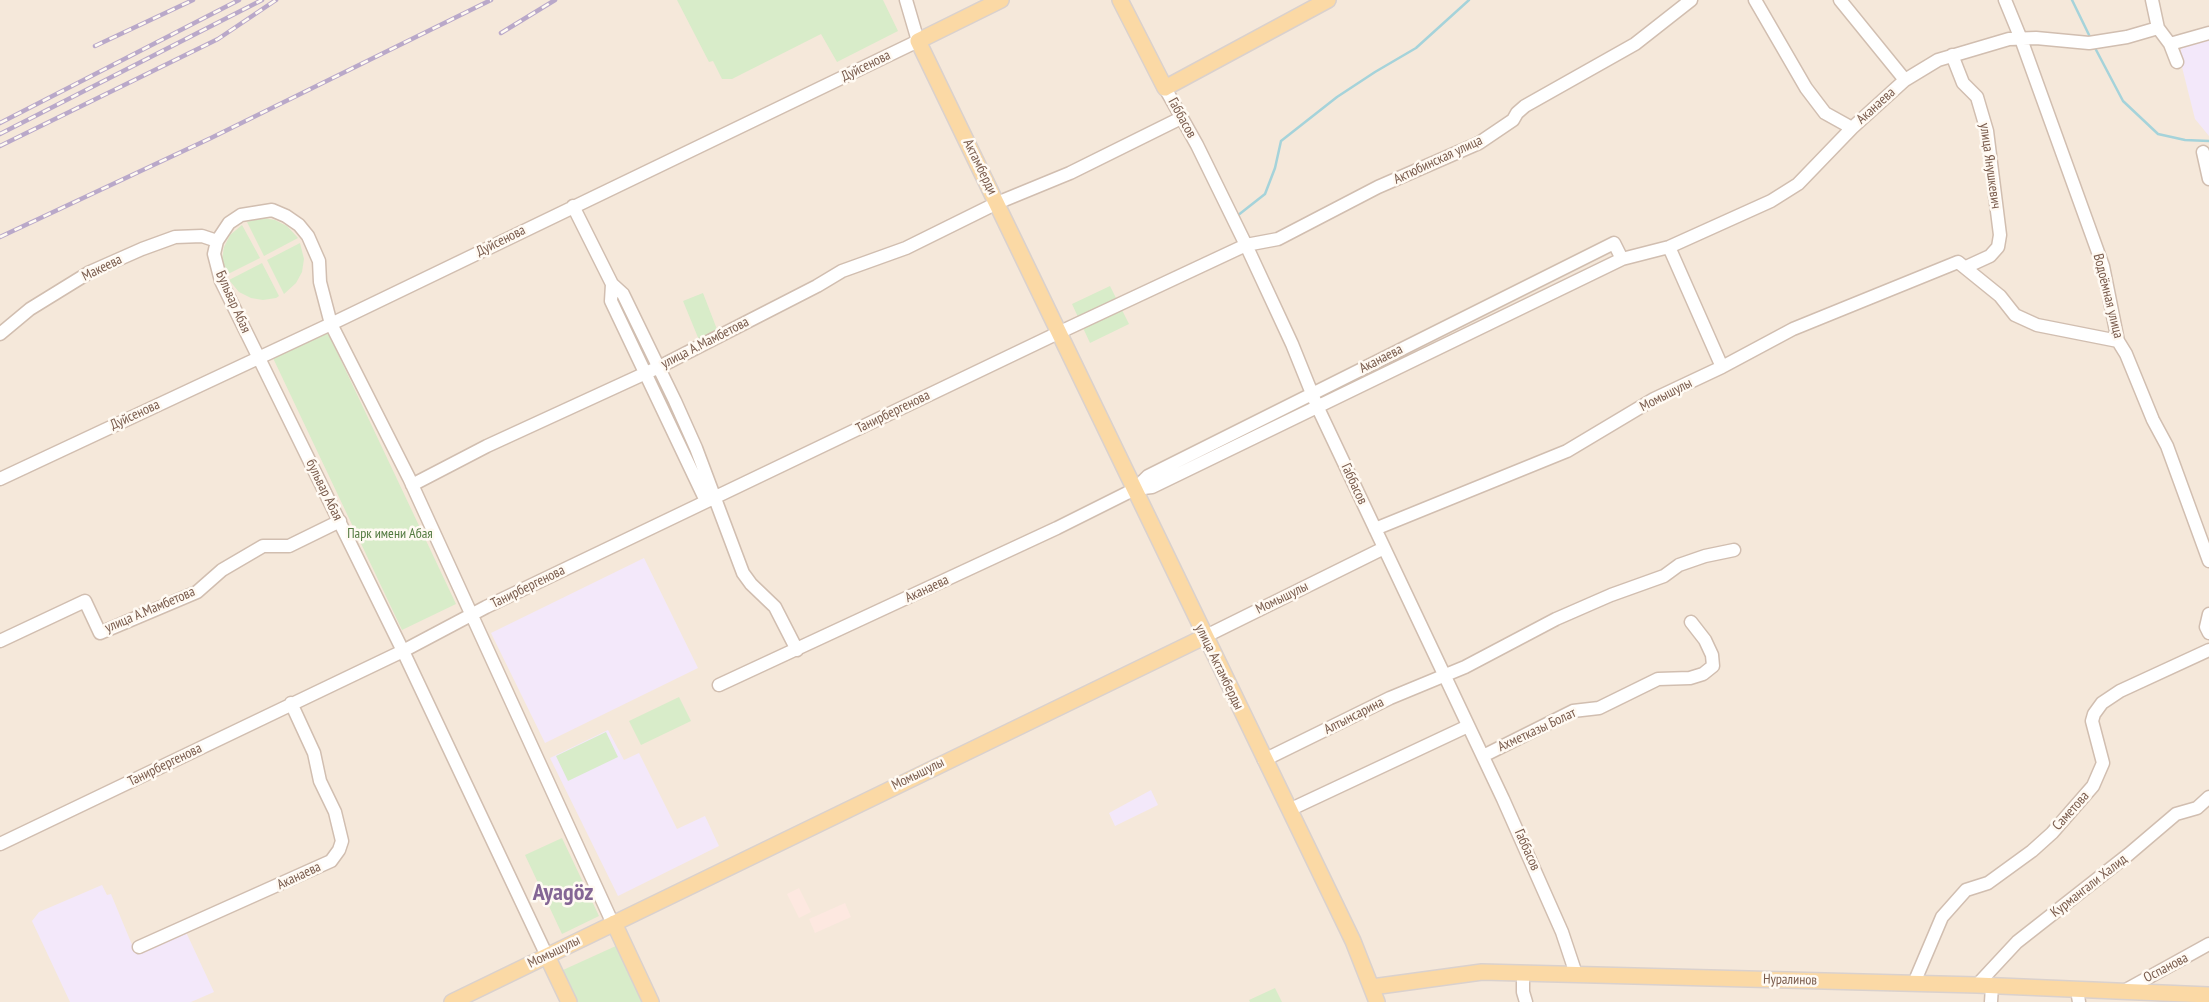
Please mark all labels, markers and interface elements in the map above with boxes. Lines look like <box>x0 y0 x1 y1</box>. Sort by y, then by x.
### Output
street label: Дуйсенова <box>839 47 893 85</box>
street label: Аканаева <box>1853 84 1899 128</box>
street label: Габбасов <box>1164 95 1200 141</box>
street label: улица Янушкевич <box>1976 122 2004 210</box>
street label: Актюбинская улица <box>1391 132 1485 188</box>
street label: Актамберди <box>959 137 1001 197</box>
street label: Дуйсенова <box>474 222 528 260</box>
street label: Макеева <box>79 251 125 285</box>
street label: Водоёмная улица <box>2089 252 2127 340</box>
street label: Бульвар Абая <box>212 268 254 336</box>
street label: улица А.Мамбетова <box>658 314 752 372</box>
street label: Аканаева <box>1357 341 1405 377</box>
street label: Момышулы <box>1637 375 1695 415</box>
street label: Танирбергенова <box>853 387 933 437</box>
street label: Дуйсенова <box>108 396 162 434</box>
street label: бульвар Абая <box>302 457 346 523</box>
street label: Габбасов <box>1337 461 1371 507</box>
park label: Парк имени Абая <box>347 526 433 542</box>
street label: Танирбергенова <box>488 562 568 612</box>
street label: Аканаева <box>902 572 952 606</box>
street label: Момышулы <box>1253 578 1311 618</box>
street label: улица А.Мамбетова <box>102 583 198 637</box>
street label: улица Актамберды <box>1191 622 1247 712</box>
street label: Алтынсарина <box>1321 694 1387 738</box>
street label: Ахметказы Болат <box>1495 705 1579 755</box>
street label: Танирбергенова <box>125 740 205 790</box>
street label: Момышулы <box>889 754 947 794</box>
street label: Саметова <box>2049 788 2093 834</box>
street label: Габбасов <box>1510 827 1544 873</box>
street label: Курмангали Халид <box>2047 851 2131 921</box>
street label: Аканаева <box>274 859 324 893</box>
district label: Ayagöz <box>533 879 593 907</box>
street label: Момышулы <box>525 932 583 972</box>
street label: Оспанова <box>2141 950 2191 986</box>
street label: Нуралинов <box>1763 971 1817 989</box>

